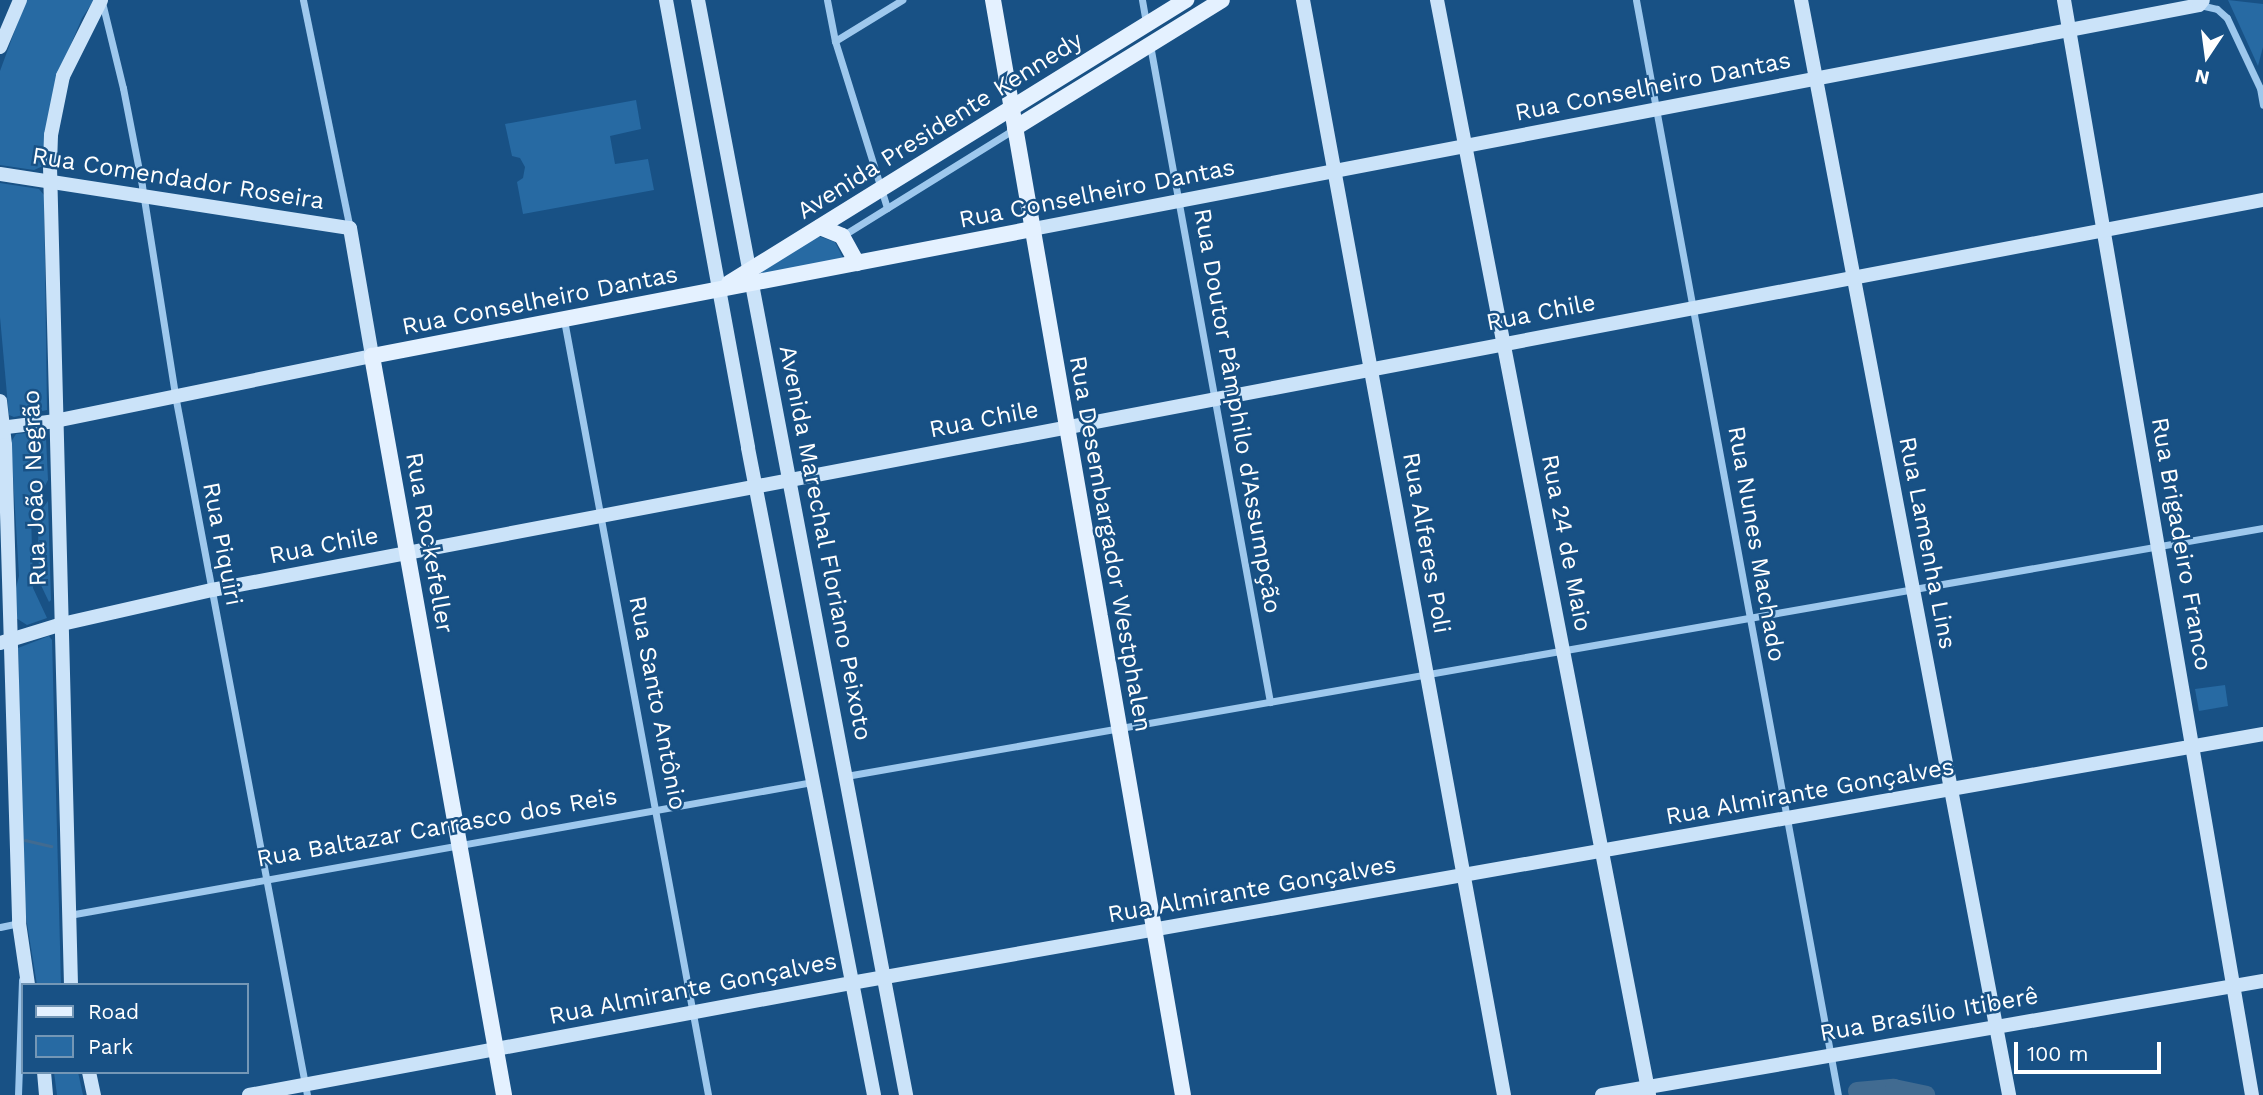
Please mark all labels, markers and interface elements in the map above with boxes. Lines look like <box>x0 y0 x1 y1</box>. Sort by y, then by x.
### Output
north arrow <box>2172 21 2242 91</box>
street label: Avenida Presidente Kennedy <box>792 26 1088 226</box>
street label: Rua Conselheiro Dantas <box>1512 46 1794 128</box>
text: N <box>2193 64 2212 90</box>
street label: Rua Comendador Roseira <box>29 142 327 216</box>
street label: Rua Conselheiro Dantas <box>956 153 1238 235</box>
street label: Rua Doutor Pâmphilo d'Assumpção <box>1187 206 1287 616</box>
street label: Rua Conselheiro Dantas <box>399 260 681 342</box>
street label: Rua Chile <box>1484 288 1598 338</box>
street label: Avenida Marechal Floriano Peixoto <box>772 342 878 744</box>
street label: Rua Desembargador Westphalen <box>1063 353 1157 735</box>
street label: Rua João Negrão <box>17 389 53 587</box>
street label: Rua Chile <box>927 395 1041 445</box>
street label: Rua Brigadeiro Franco <box>2144 415 2218 673</box>
street label: Rua Nunes Machado <box>1721 424 1791 664</box>
street label: Rua Lamenha Lins <box>1892 434 1962 652</box>
street label: Rua Alferes Poli <box>1396 449 1456 637</box>
street label: Rua Rockefeller <box>399 450 459 636</box>
street label: Rua 24 de Maio <box>1535 452 1597 634</box>
street label: Rua Piquiri <box>196 480 248 608</box>
street label: Rua Chile <box>267 521 381 571</box>
street label: Rua Santo Antônio <box>622 593 692 813</box>
street label: Rua Almirante Gonçalves <box>1663 752 1957 832</box>
street label: Rua Baltazar Carrasco dos Reis <box>254 782 620 874</box>
street label: Rua Almirante Gonçalves <box>1105 850 1399 930</box>
street label: Rua Almirante Gonçalves <box>546 947 840 1031</box>
street label: Rua Brasílio Itiberê <box>1817 982 2041 1048</box>
legend <box>21 983 248 1074</box>
text: Road <box>88 999 139 1024</box>
scale bar <box>2018 1028 2165 1072</box>
text: Park <box>88 1034 133 1059</box>
text: 100 m <box>2027 1041 2089 1066</box>

